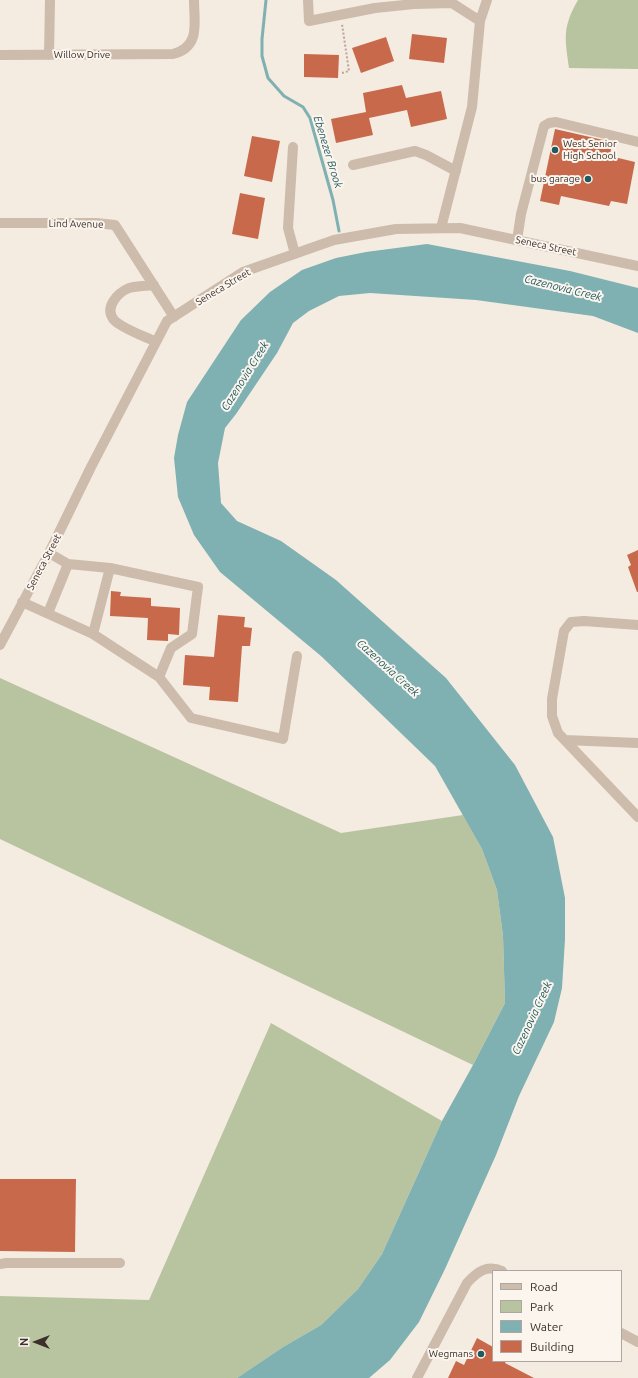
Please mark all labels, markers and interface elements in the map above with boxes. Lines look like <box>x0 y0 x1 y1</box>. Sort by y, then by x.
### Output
street label: Willow Drive <box>54 49 110 61</box>
water label: Ebenezer Brook <box>311 114 345 190</box>
place label: West Senior High School <box>563 138 617 162</box>
marker: West Senior High School <box>550 145 560 155</box>
place label: bus garage <box>531 173 580 185</box>
marker: bus garage <box>583 174 593 184</box>
street label: Lind Avenue <box>48 218 104 230</box>
street label: Seneca Street <box>514 234 578 258</box>
street label: Seneca Street <box>193 266 253 308</box>
water label: Cazenovia Creek <box>523 272 603 304</box>
water label: Cazenovia Creek <box>218 339 272 413</box>
street label: Seneca Street <box>24 532 64 592</box>
water label: Cazenovia Creek <box>354 637 422 699</box>
water label: Cazenovia Creek <box>509 979 555 1057</box>
legend <box>492 1270 622 1362</box>
text: Road <box>530 1280 558 1293</box>
text: Park <box>530 1300 554 1313</box>
text: Water <box>530 1320 563 1333</box>
north arrow <box>16 1322 56 1362</box>
text: N <box>18 1338 30 1346</box>
text: Building <box>530 1340 574 1353</box>
place label: Wegmans <box>429 1348 473 1360</box>
marker: Wegmans <box>476 1349 486 1359</box>

